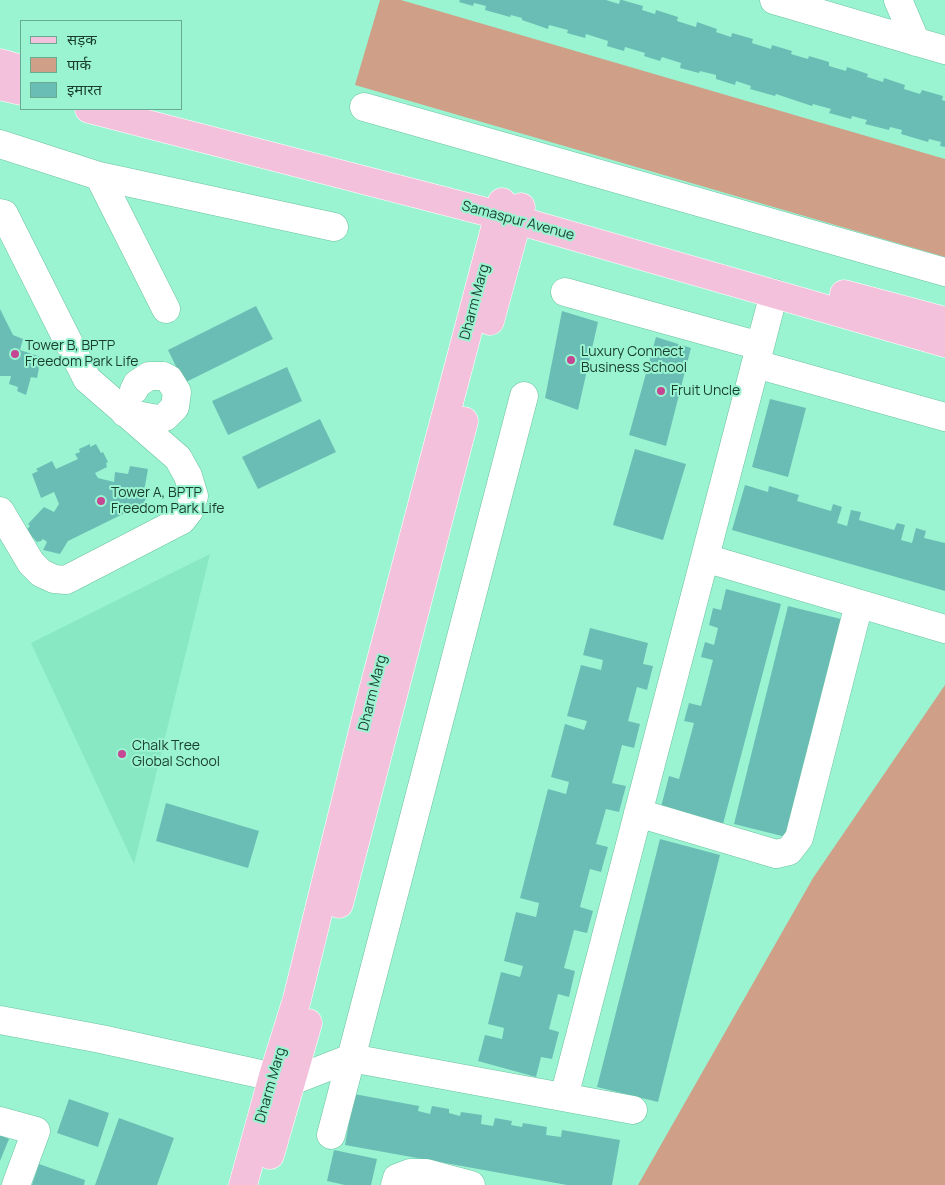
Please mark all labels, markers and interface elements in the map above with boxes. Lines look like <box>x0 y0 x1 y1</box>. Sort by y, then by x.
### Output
legend <box>20 20 182 110</box>
text: सड़क <box>67 29 97 50</box>
text: पार्क <box>67 54 91 75</box>
text: इमारत <box>67 79 102 100</box>
street label: Samaspur Avenue <box>460 198 576 244</box>
street label: Dharm Marg <box>457 262 493 342</box>
place label: Tower B, BPTP Freedom Park Life <box>25 338 139 371</box>
place label: Luxury Connect Business School <box>581 344 687 377</box>
marker: Tower B, BPTP Freedom Park Life <box>9 348 21 360</box>
marker: Luxury Connect Business School <box>565 354 577 366</box>
place label: Fruit Uncle <box>671 383 740 399</box>
marker: Fruit Uncle <box>655 385 667 397</box>
place label: Tower A, BPTP Freedom Park Life <box>111 485 225 518</box>
marker: Tower A, BPTP Freedom Park Life <box>95 495 107 507</box>
street label: Dharm Marg <box>355 653 391 733</box>
place label: Chalk Tree Global School <box>132 738 220 770</box>
marker: Chalk Tree Global School <box>116 748 128 760</box>
street label: Dharm Marg <box>252 1045 290 1125</box>

